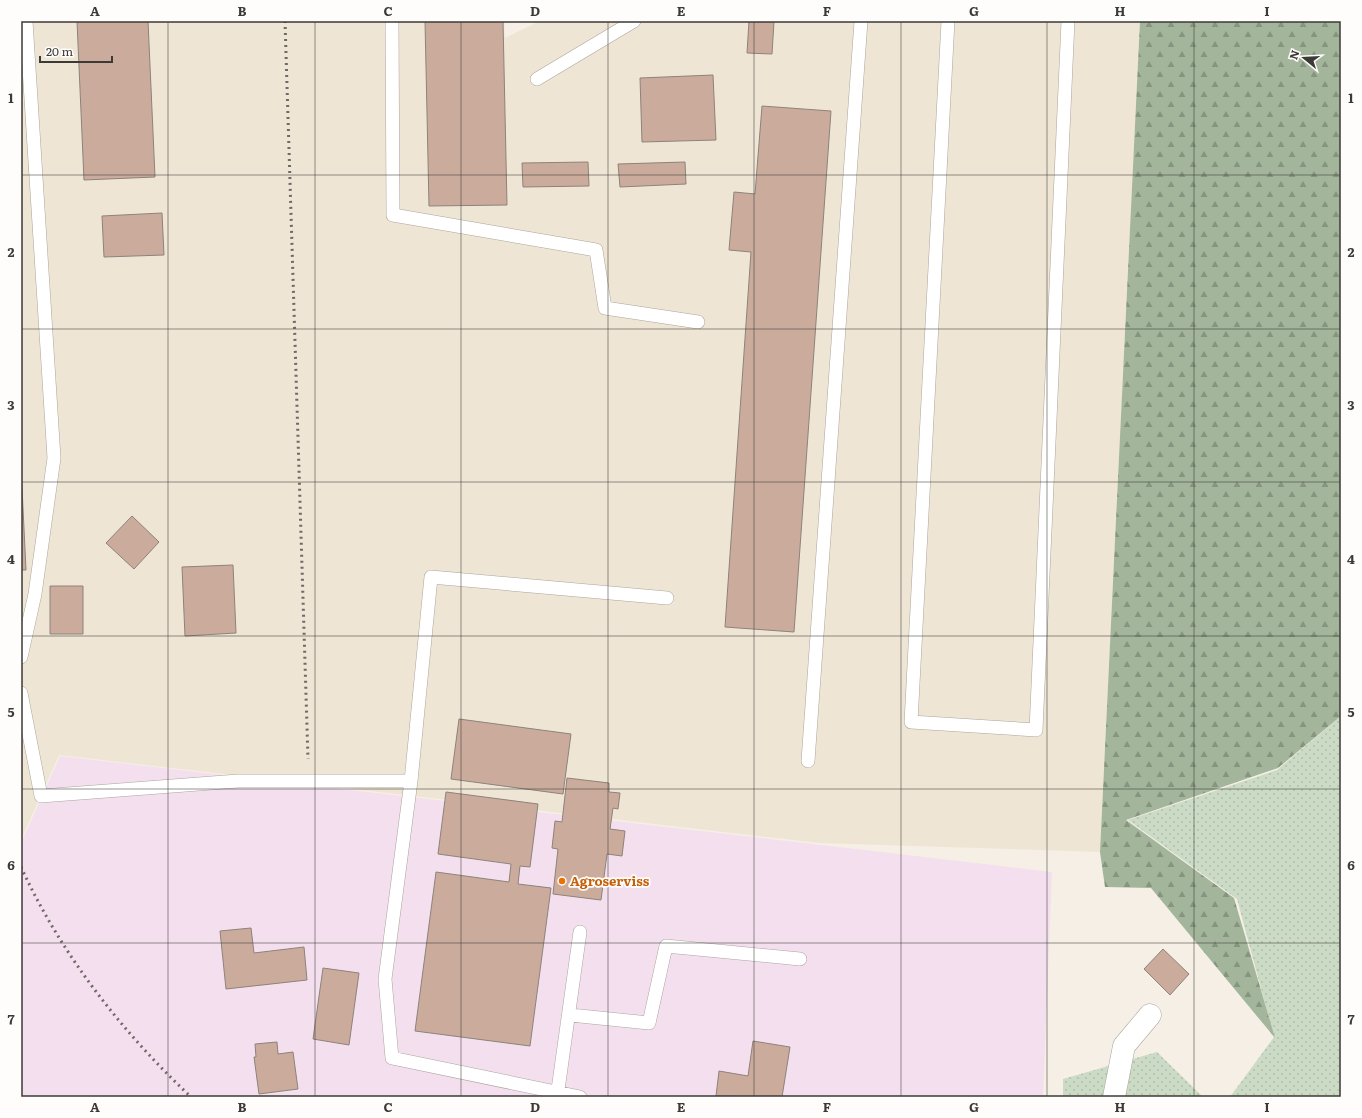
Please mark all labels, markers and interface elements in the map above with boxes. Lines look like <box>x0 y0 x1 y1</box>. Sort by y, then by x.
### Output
text: A <box>90 1 100 20</box>
text: B <box>238 1 247 20</box>
text: C <box>383 1 393 20</box>
text: D <box>530 1 540 20</box>
text: E <box>677 1 686 20</box>
text: F <box>823 1 831 20</box>
text: G <box>969 1 979 20</box>
text: H <box>1115 1 1126 20</box>
text: I <box>1264 1 1270 20</box>
scale bar <box>40 38 112 64</box>
north arrow <box>1284 38 1324 78</box>
text: 20 m <box>46 42 73 60</box>
text: N <box>1285 48 1303 61</box>
text: 1 <box>8 88 14 107</box>
text: 1 <box>1348 88 1354 107</box>
text: 2 <box>8 242 15 261</box>
text: 2 <box>1348 242 1355 261</box>
text: 3 <box>7 395 15 414</box>
text: 3 <box>1347 395 1355 414</box>
text: 4 <box>7 549 15 568</box>
text: 4 <box>1347 549 1355 568</box>
text: 5 <box>7 702 15 721</box>
text: 5 <box>1347 702 1355 721</box>
text: 6 <box>7 855 15 874</box>
text: 6 <box>1347 855 1355 874</box>
place label: Agroserviss <box>570 871 650 890</box>
marker: Agroserviss <box>557 876 567 886</box>
text: 7 <box>7 1009 15 1028</box>
text: 7 <box>1347 1009 1355 1028</box>
text: A <box>90 1097 100 1116</box>
text: B <box>238 1097 247 1116</box>
text: C <box>383 1097 393 1116</box>
text: D <box>530 1097 540 1116</box>
text: E <box>677 1097 686 1116</box>
text: F <box>823 1097 831 1116</box>
text: G <box>969 1097 979 1116</box>
text: H <box>1115 1097 1126 1116</box>
text: I <box>1264 1097 1270 1116</box>

